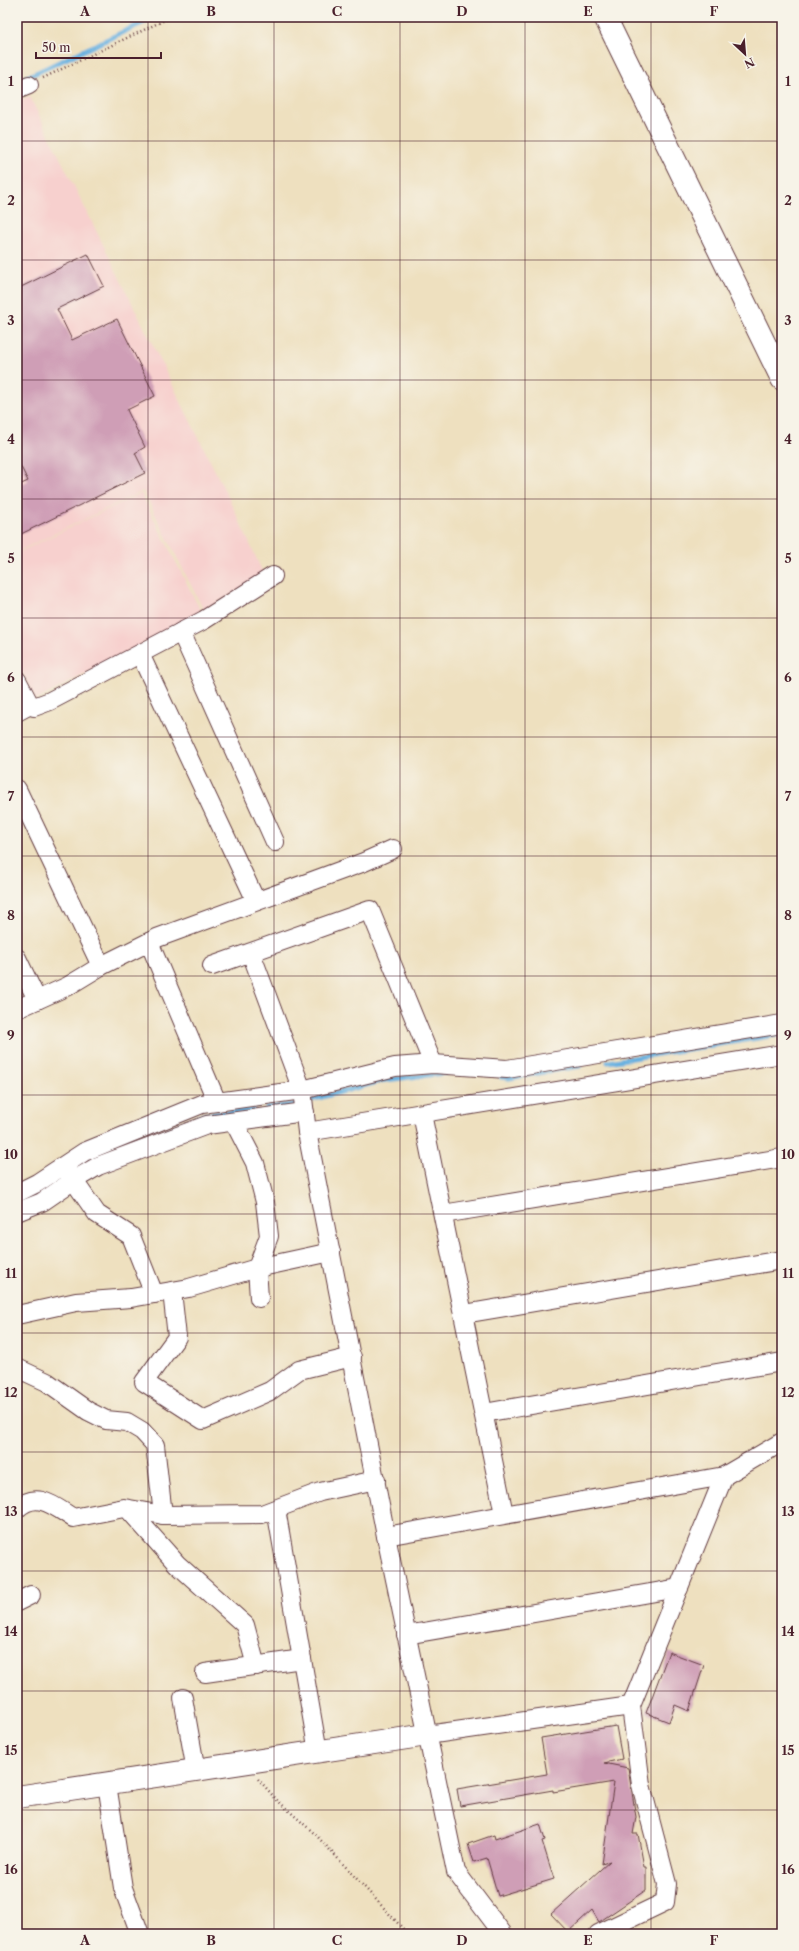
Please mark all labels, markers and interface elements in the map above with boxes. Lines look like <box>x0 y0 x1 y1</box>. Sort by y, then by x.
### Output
text: A <box>79 3 91 19</box>
text: B <box>206 3 216 19</box>
text: C <box>332 3 342 19</box>
text: D <box>456 3 468 19</box>
text: E <box>583 3 593 19</box>
text: F <box>710 3 719 19</box>
scale bar <box>36 34 161 60</box>
north arrow <box>725 34 765 74</box>
text: 50 m <box>42 40 71 55</box>
text: N <box>742 55 757 72</box>
text: 1 <box>8 73 14 89</box>
text: 1 <box>785 73 791 89</box>
text: 2 <box>7 192 15 208</box>
text: 2 <box>784 192 792 208</box>
text: 3 <box>7 312 15 328</box>
text: 3 <box>784 312 792 328</box>
text: 4 <box>7 431 15 447</box>
text: 4 <box>784 431 792 447</box>
text: 5 <box>7 550 15 566</box>
text: 5 <box>784 550 792 566</box>
text: 6 <box>7 669 15 685</box>
text: 6 <box>784 669 792 685</box>
text: 7 <box>8 788 15 804</box>
text: 7 <box>785 788 792 804</box>
text: 8 <box>7 907 15 923</box>
text: 8 <box>784 907 792 923</box>
text: 9 <box>7 1027 15 1043</box>
text: 9 <box>784 1027 792 1043</box>
text: 10 <box>4 1146 18 1162</box>
text: 10 <box>781 1146 795 1162</box>
text: 11 <box>5 1265 17 1281</box>
text: 11 <box>782 1265 794 1281</box>
text: 12 <box>4 1384 18 1400</box>
text: 12 <box>781 1384 795 1400</box>
text: 13 <box>4 1503 18 1519</box>
text: 13 <box>781 1503 795 1519</box>
text: 14 <box>4 1623 18 1639</box>
text: 14 <box>781 1623 795 1639</box>
text: 15 <box>4 1742 18 1758</box>
text: 15 <box>781 1742 795 1758</box>
text: 16 <box>4 1861 18 1877</box>
text: 16 <box>781 1861 795 1877</box>
text: A <box>79 1932 91 1948</box>
text: B <box>206 1932 216 1948</box>
text: C <box>332 1932 342 1948</box>
text: D <box>456 1932 468 1948</box>
text: E <box>583 1932 593 1948</box>
text: F <box>710 1932 719 1948</box>

